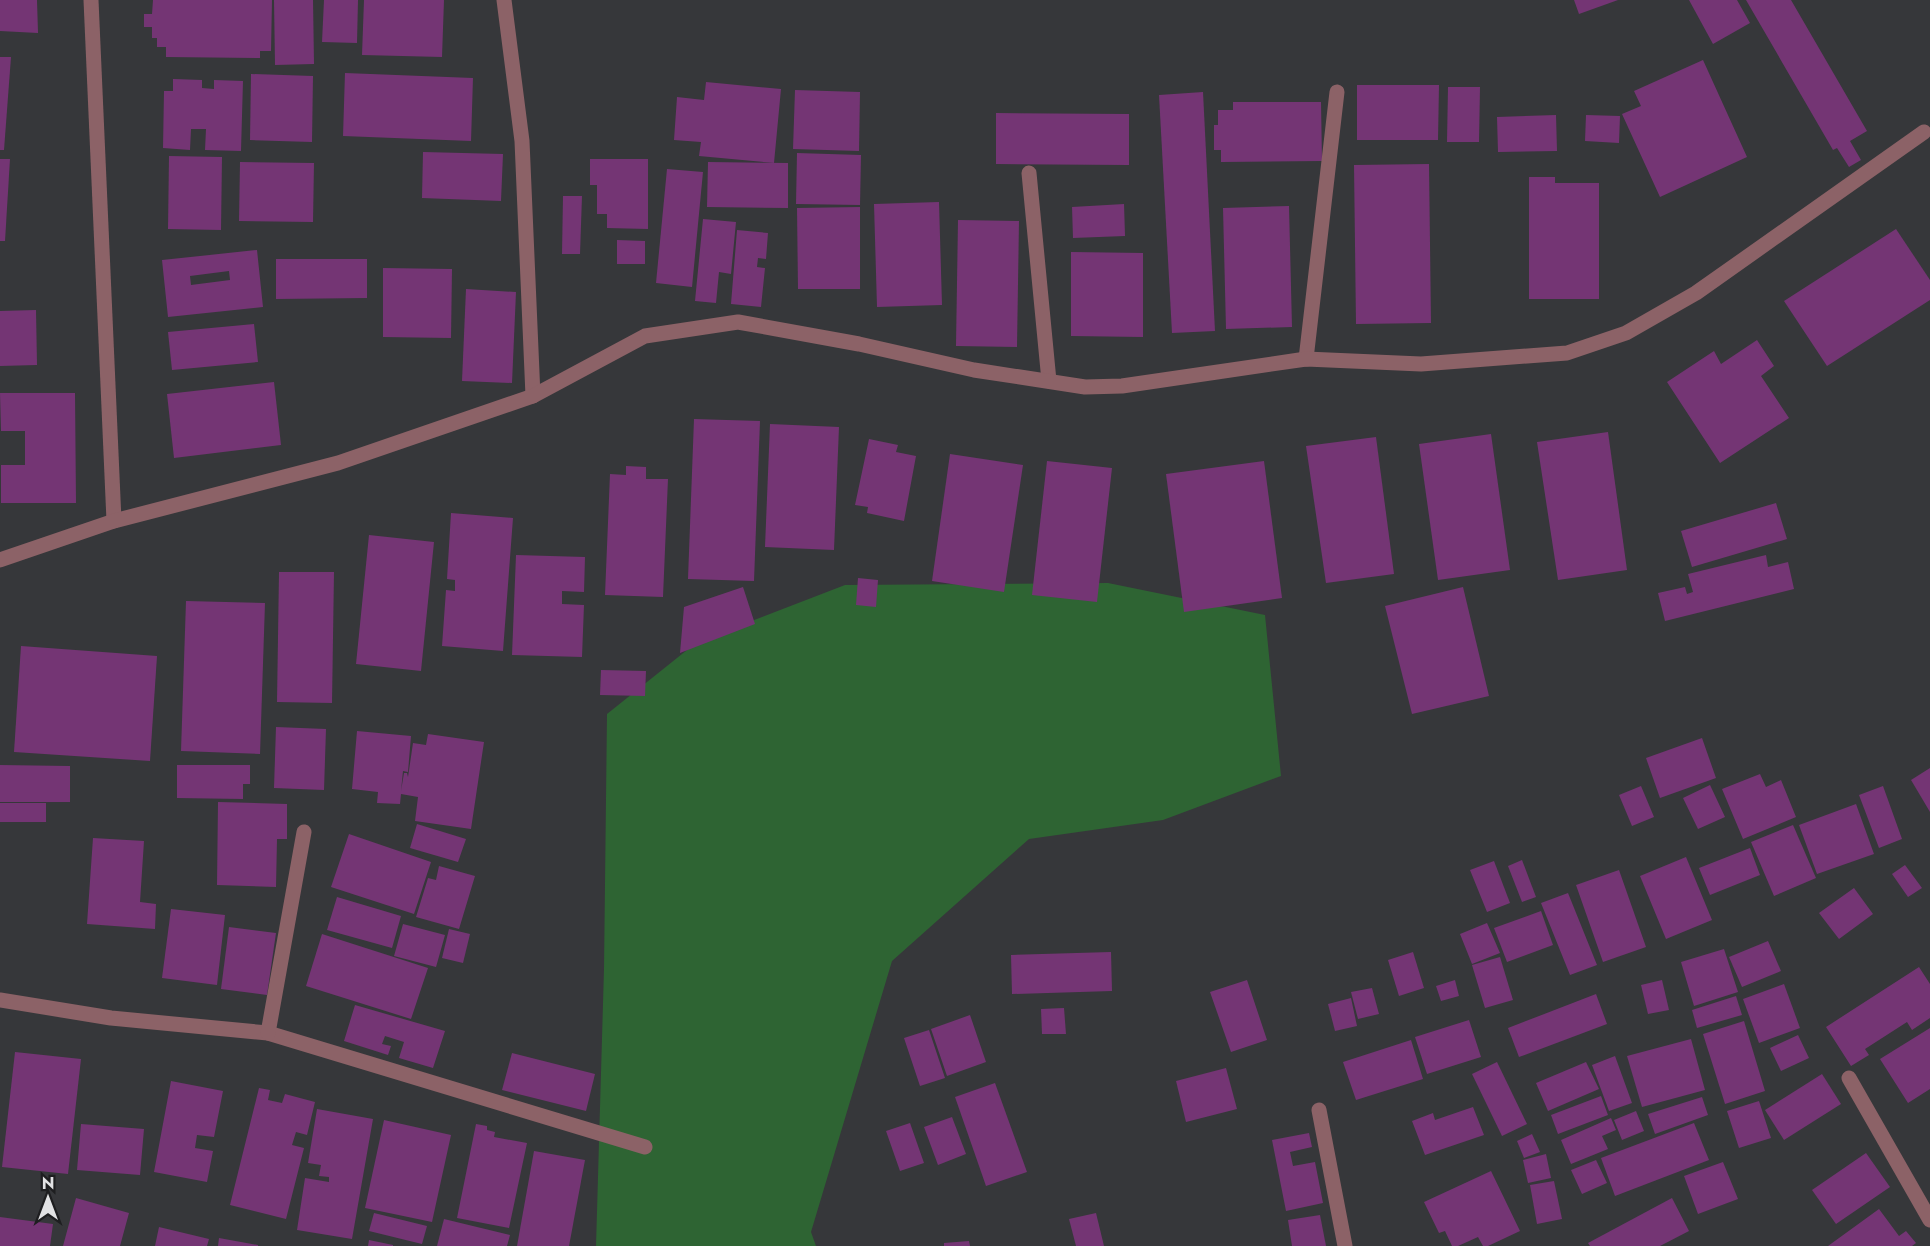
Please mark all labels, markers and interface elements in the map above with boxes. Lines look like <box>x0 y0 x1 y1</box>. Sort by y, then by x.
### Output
north arrow <box>18 1168 78 1228</box>
text: N <box>42 1172 54 1195</box>

